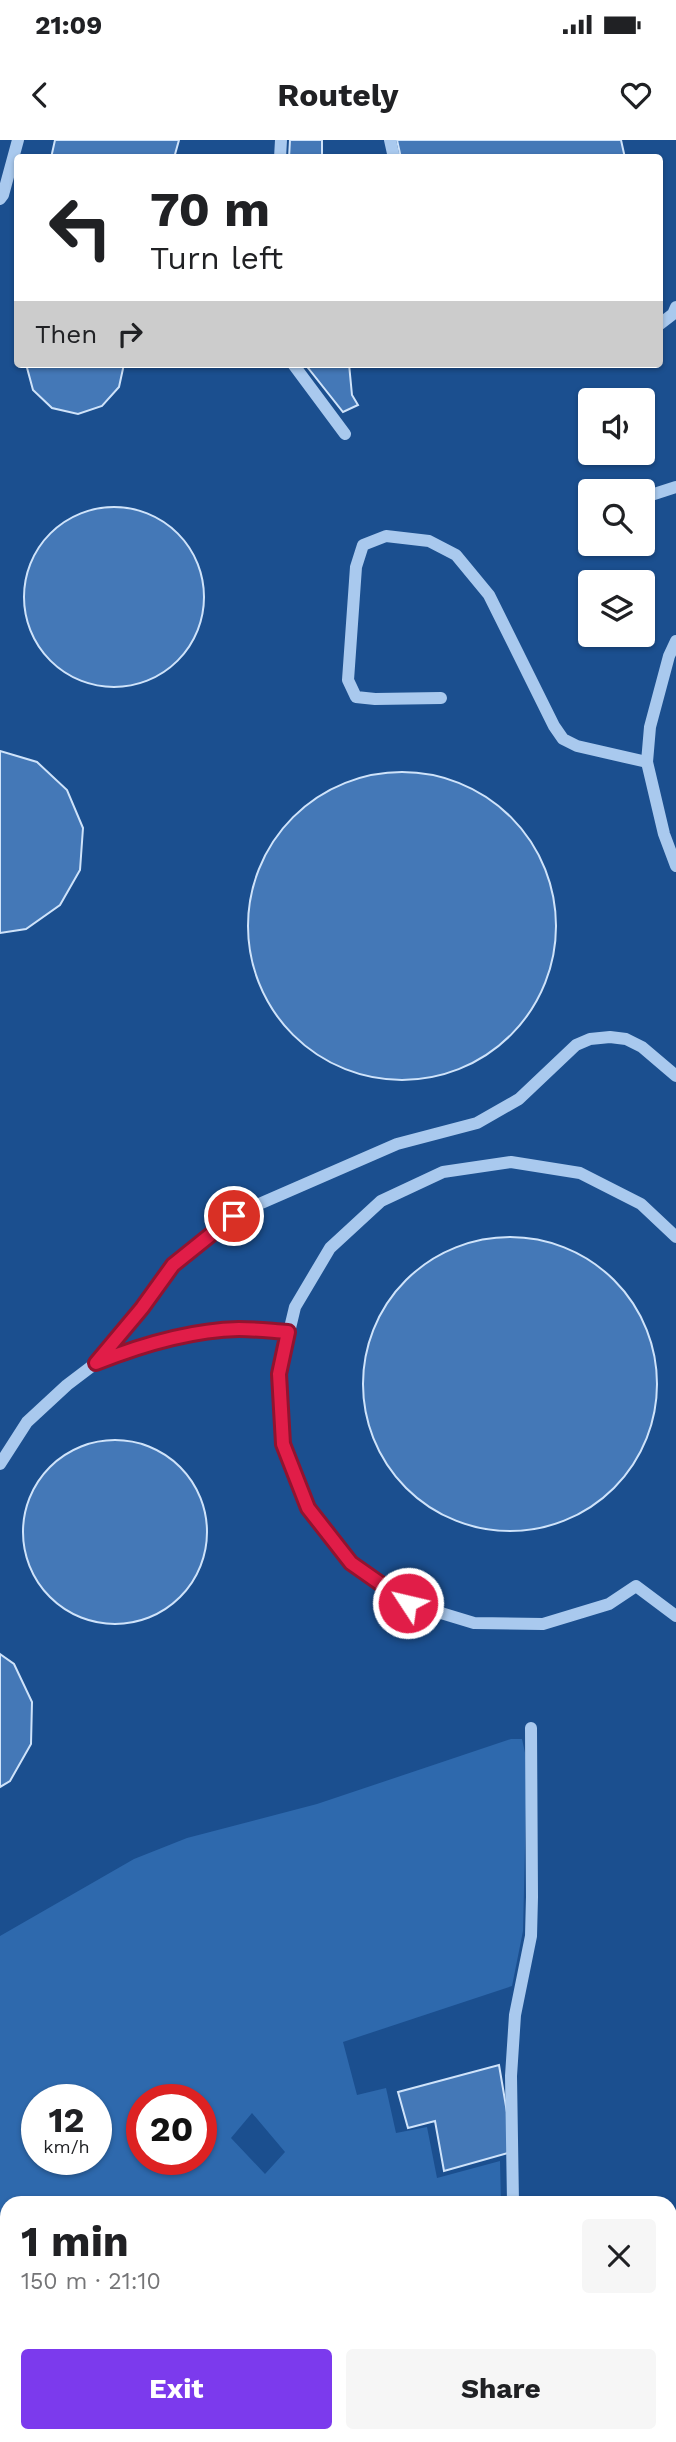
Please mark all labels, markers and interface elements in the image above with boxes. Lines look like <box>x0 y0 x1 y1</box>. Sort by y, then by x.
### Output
text: 21:09 <box>35 10 102 40</box>
icon: back <box>21 76 59 114</box>
text: Routely <box>277 76 399 114</box>
icon: heart <box>617 76 655 114</box>
text: 70 m <box>150 180 270 238</box>
icon: left <box>35 182 126 273</box>
text: Turn left <box>150 239 283 277</box>
icon: right <box>111 315 149 353</box>
text: Then <box>35 319 97 349</box>
map controls <box>578 388 655 647</box>
button: sound <box>578 388 655 465</box>
button: search <box>578 479 655 556</box>
button: layers <box>578 570 655 647</box>
pin <box>204 1186 264 1246</box>
icon: arrive <box>215 1197 253 1235</box>
position arrow <box>371 1566 445 1640</box>
speed limit sign: 20 <box>126 2084 217 2175</box>
text: 12 <box>49 2099 84 2141</box>
text: km/h <box>43 2136 90 2157</box>
text: 1 min <box>21 2217 129 2266</box>
button: close <box>582 2219 656 2293</box>
text: 150 m · 21:10 <box>21 2268 161 2295</box>
button: Exit <box>21 2349 332 2429</box>
button: Share <box>346 2349 656 2429</box>

